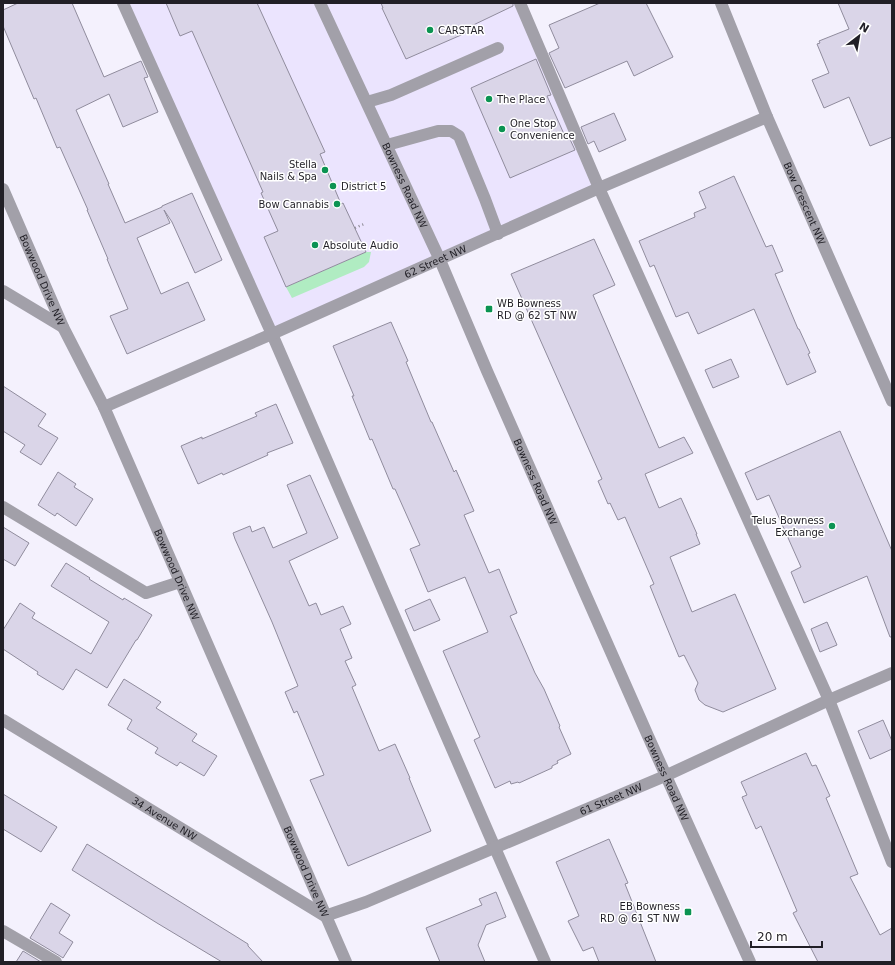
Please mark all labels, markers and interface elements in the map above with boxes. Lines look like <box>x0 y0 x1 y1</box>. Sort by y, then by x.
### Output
north arrow <box>839 16 879 56</box>
text: N <box>857 20 871 36</box>
marker: CARSTAR <box>425 25 435 35</box>
place label: CARSTAR <box>438 25 484 36</box>
marker: The Place <box>484 94 494 104</box>
place label: The Place <box>496 94 545 105</box>
place label: One Stop Convenience <box>510 118 575 141</box>
marker: One Stop Convenience <box>497 124 507 134</box>
street label: Bowness Road NW <box>380 141 429 230</box>
place label: Stella Nails & Spa <box>260 159 317 182</box>
street label: Bow Crescent NW <box>781 160 827 246</box>
marker: Stella Nails & Spa <box>320 165 330 175</box>
marker: District 5 <box>328 181 338 191</box>
place label: District 5 <box>341 181 386 192</box>
place label: Bow Cannabis <box>258 199 329 210</box>
marker: Bow Cannabis <box>332 199 342 209</box>
street label: Bowwood Drive NW <box>17 233 67 327</box>
marker: Absolute Audio <box>310 240 320 250</box>
place label: Absolute Audio <box>323 240 398 251</box>
street label: 62 Street NW <box>403 243 468 280</box>
place label: WB Bowness RD @ 62 ST NW <box>497 298 577 321</box>
marker: WB Bowness RD @ 62 ST NW <box>484 304 494 314</box>
street label: Bowness Road NW <box>512 437 559 527</box>
place label: Telus Bowness Exchange <box>751 515 824 538</box>
marker: Telus Bowness Exchange <box>827 521 837 531</box>
street label: Bowwood Drive NW <box>152 527 201 622</box>
street label: Bowness Road NW <box>642 733 691 823</box>
street label: 61 Street NW <box>578 781 644 817</box>
street label: 34 Avenue NW <box>130 795 199 843</box>
street label: Bowwood Drive NW <box>281 824 331 919</box>
place label: EB Bowness RD @ 61 ST NW <box>600 901 680 924</box>
marker: EB Bowness RD @ 61 ST NW <box>683 907 693 917</box>
scale bar <box>751 923 822 949</box>
text: 20 m <box>757 930 788 944</box>

